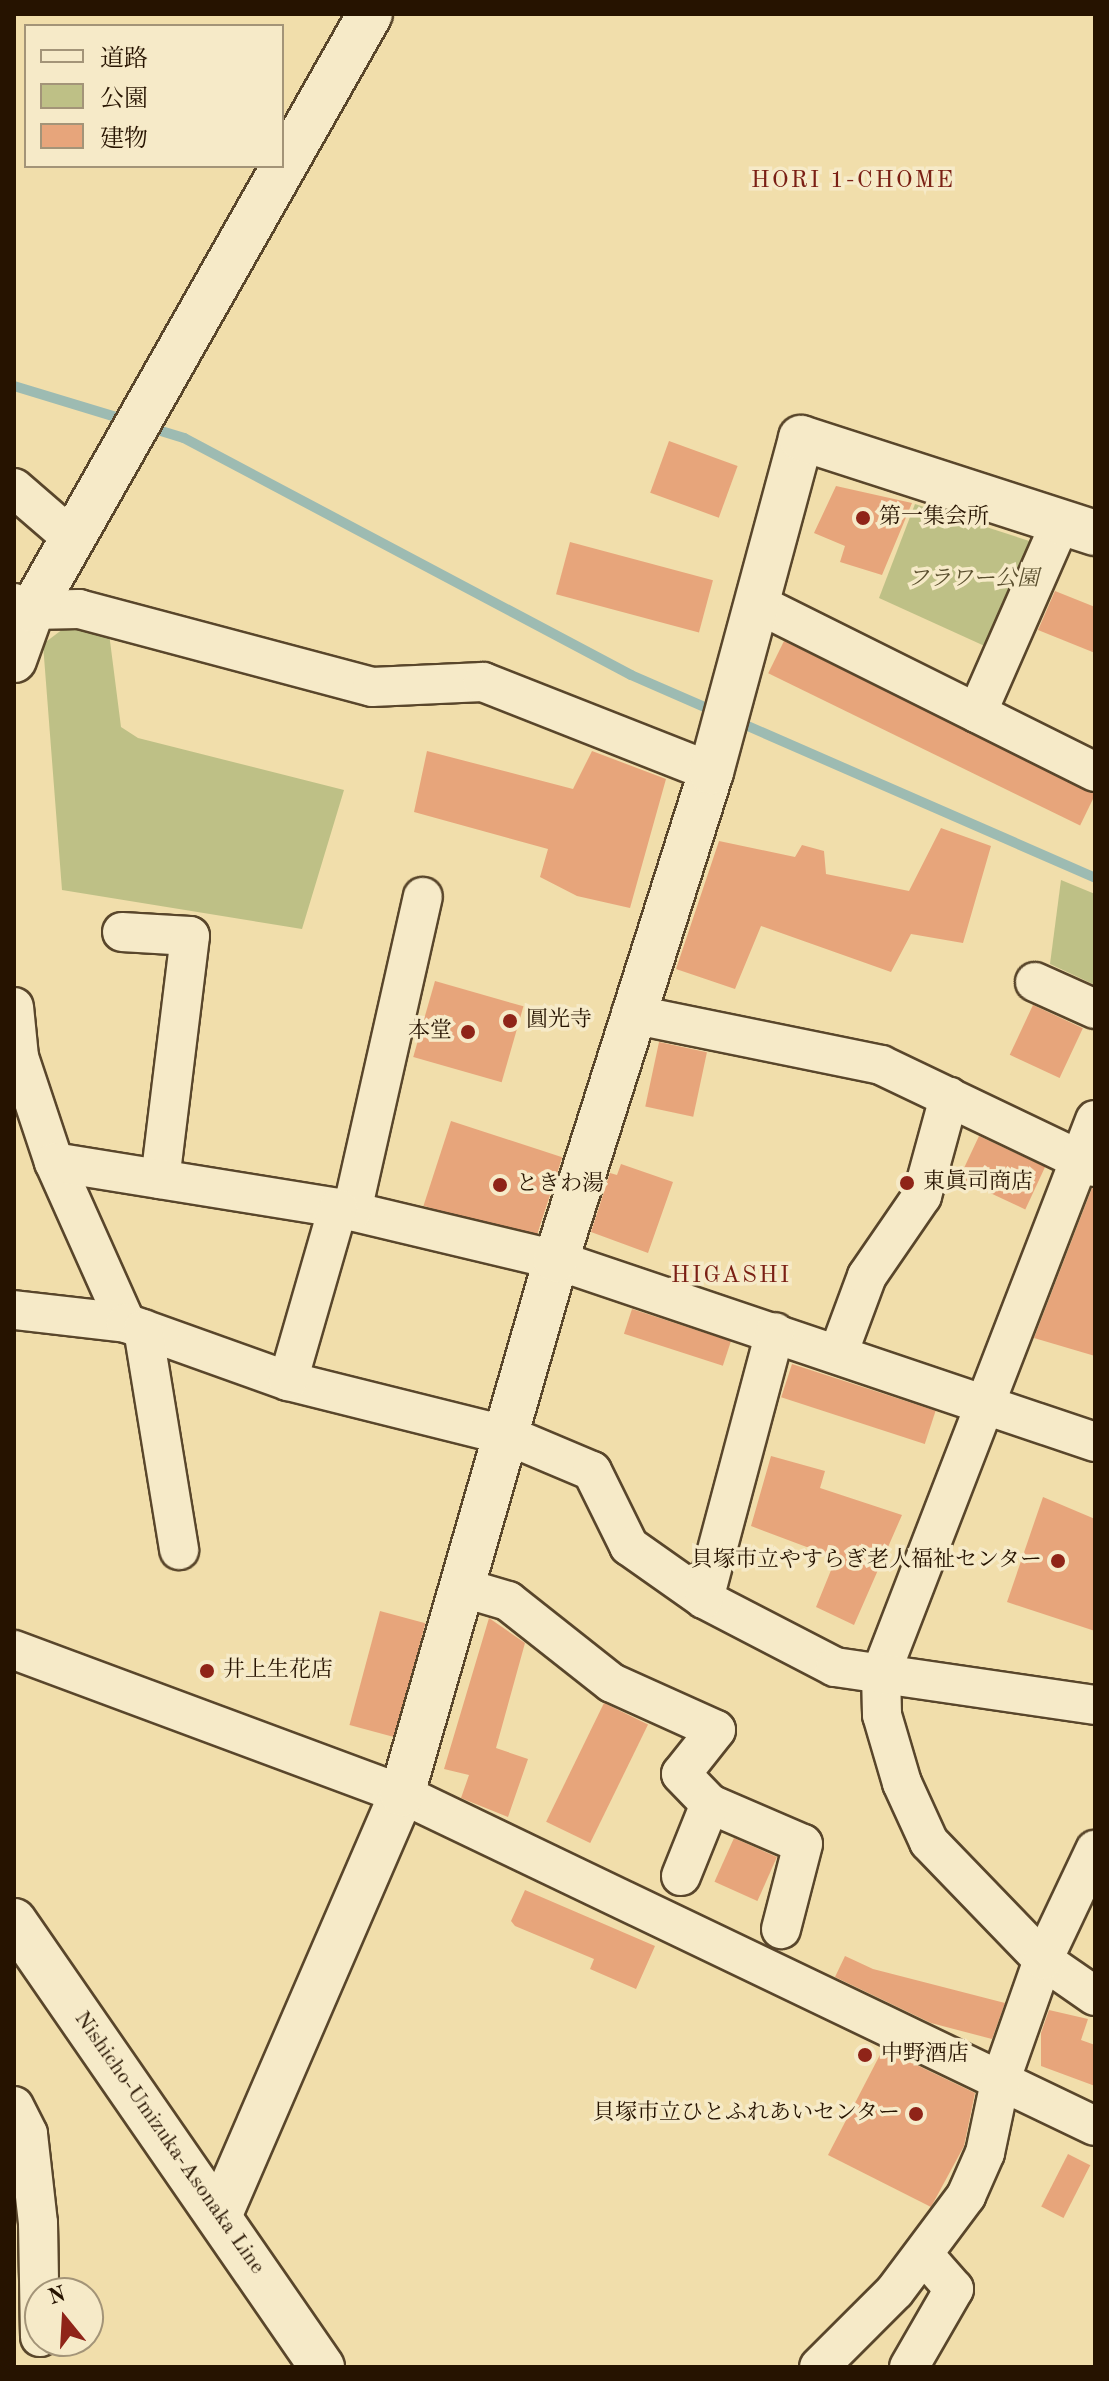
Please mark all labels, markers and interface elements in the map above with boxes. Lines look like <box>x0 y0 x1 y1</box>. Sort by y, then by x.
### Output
legend <box>24 24 284 168</box>
text: 道路 <box>100 48 148 72</box>
text: 公園 <box>100 88 148 112</box>
text: 建物 <box>100 128 148 152</box>
district label: HORI 1-CHOME <box>751 168 955 196</box>
place label: 第一集会所 <box>879 505 989 531</box>
marker: 第一集会所 <box>854 509 872 527</box>
park label: フラワー公園 <box>907 567 1039 593</box>
place label: 圓光寺 <box>526 1008 592 1034</box>
marker: 圓光寺 <box>501 1012 519 1030</box>
place label: 本堂 <box>408 1019 452 1045</box>
marker: 本堂 <box>459 1023 477 1041</box>
place label: 東眞司商店 <box>923 1170 1033 1196</box>
place label: ときわ湯 <box>516 1172 604 1198</box>
marker: 東眞司商店 <box>898 1174 916 1192</box>
marker: ときわ湯 <box>491 1176 509 1194</box>
district label: HIGASHI <box>671 1263 791 1291</box>
place label: 貝塚市立やすらぎ老人福祉センター <box>690 1548 1042 1574</box>
marker: 貝塚市立やすらぎ老人福祉センター <box>1049 1552 1067 1570</box>
place label: 井上生花店 <box>223 1658 333 1684</box>
marker: 井上生花店 <box>198 1662 216 1680</box>
street label: Nishicho-Umizuka-Asonaka Line <box>68 2007 270 2279</box>
place label: 中野酒店 <box>881 2042 969 2068</box>
marker: 中野酒店 <box>856 2046 874 2064</box>
place label: 貝塚市立ひとふれあいセンター <box>592 2101 900 2127</box>
marker: 貝塚市立ひとふれあいセンター <box>907 2105 925 2123</box>
north arrow <box>24 2277 104 2357</box>
text: N <box>46 2283 69 2309</box>

